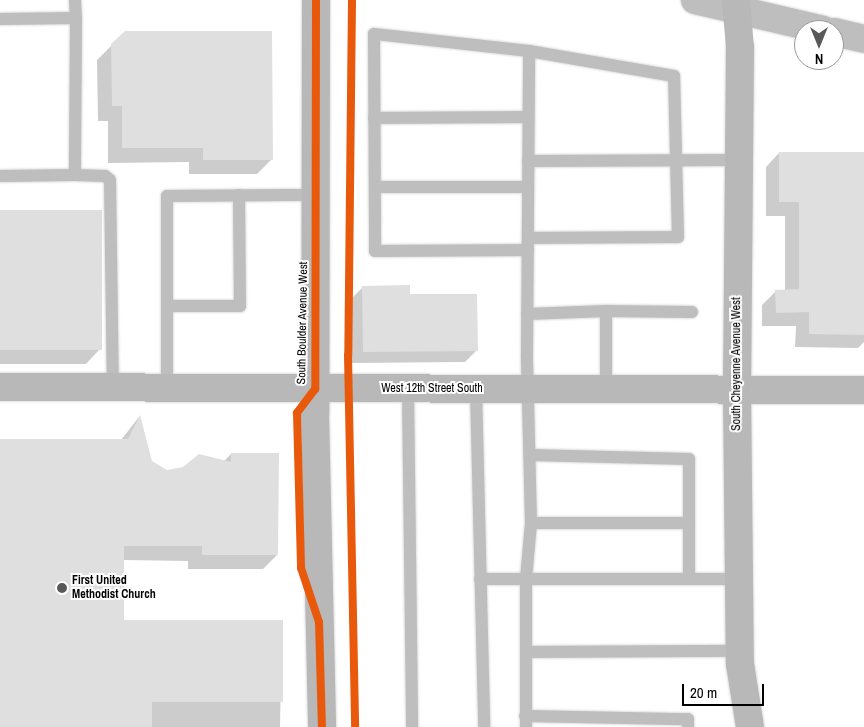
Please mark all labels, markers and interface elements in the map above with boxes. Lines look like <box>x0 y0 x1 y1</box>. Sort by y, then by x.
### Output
north arrow <box>794 20 844 70</box>
text: N <box>815 50 823 68</box>
street label: South Boulder Avenue West <box>295 261 311 385</box>
street label: South Cheyenne Avenue West <box>730 297 744 431</box>
street label: West 12th Street South <box>381 382 483 396</box>
place label: First United Methodist Church <box>72 574 156 602</box>
marker: First United Methodist Church <box>56 582 68 594</box>
scale bar <box>684 674 766 706</box>
text: 20 m <box>690 682 717 703</box>

